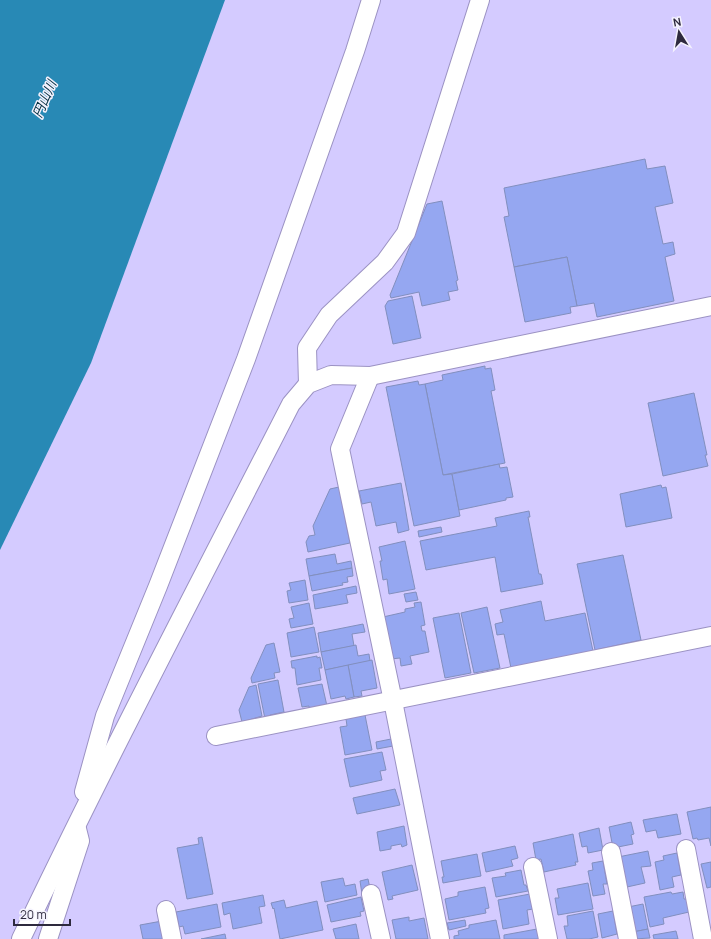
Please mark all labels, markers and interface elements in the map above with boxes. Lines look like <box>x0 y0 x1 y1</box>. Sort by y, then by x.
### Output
north arrow <box>659 12 699 52</box>
text: N <box>672 14 682 30</box>
water label: 円山川 <box>28 76 61 120</box>
scale bar <box>14 901 70 927</box>
text: 20 m <box>20 906 47 923</box>

